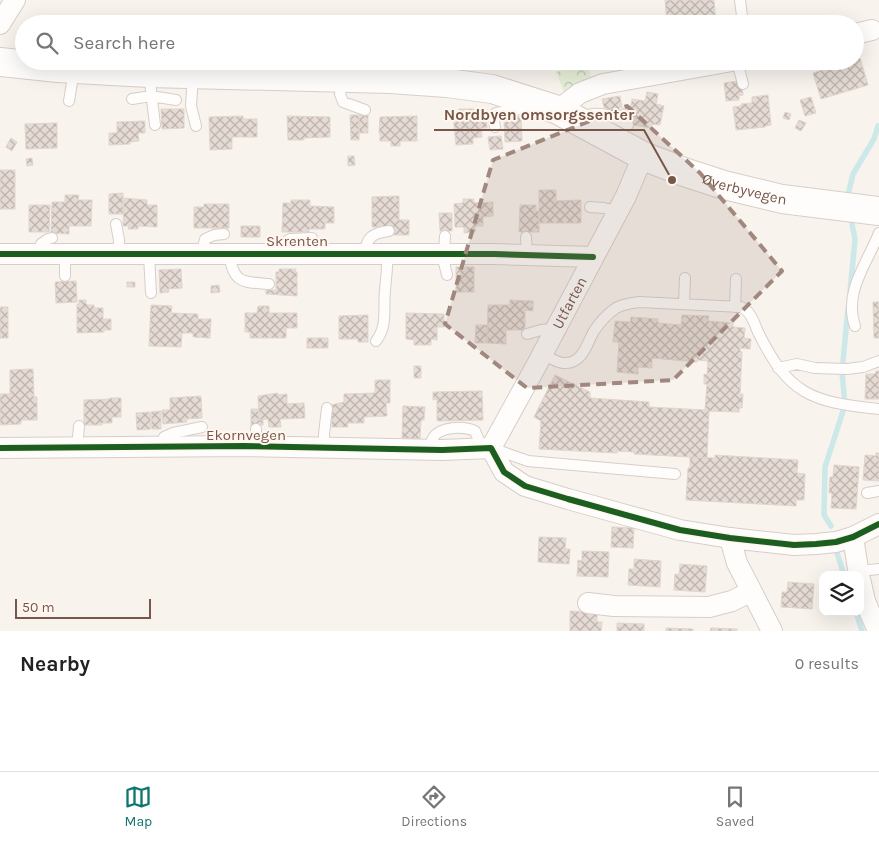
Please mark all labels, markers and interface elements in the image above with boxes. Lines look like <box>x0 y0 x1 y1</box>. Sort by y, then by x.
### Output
search box <box>15 15 864 70</box>
icon: search <box>33 29 61 57</box>
text: Search here <box>73 32 175 54</box>
callout: Nordbyen omsorgssenter <box>434 99 644 130</box>
text: Nordbyen omsorgssenter <box>444 105 635 124</box>
street label: Øverbyvegen <box>700 170 788 209</box>
street label: Skrenten <box>266 232 328 250</box>
street label: Utfarten <box>548 274 591 332</box>
street label: Ekornvegen <box>206 426 286 444</box>
map controls <box>819 571 864 616</box>
button: layers <box>819 571 864 616</box>
scale bar <box>15 596 151 619</box>
text: 50 m <box>22 599 55 616</box>
text: Nearby <box>20 652 90 676</box>
text: 0 results <box>795 654 859 673</box>
tab: Map <box>124 783 152 830</box>
tab: Directions <box>401 783 467 830</box>
tab: Saved <box>716 783 755 830</box>

